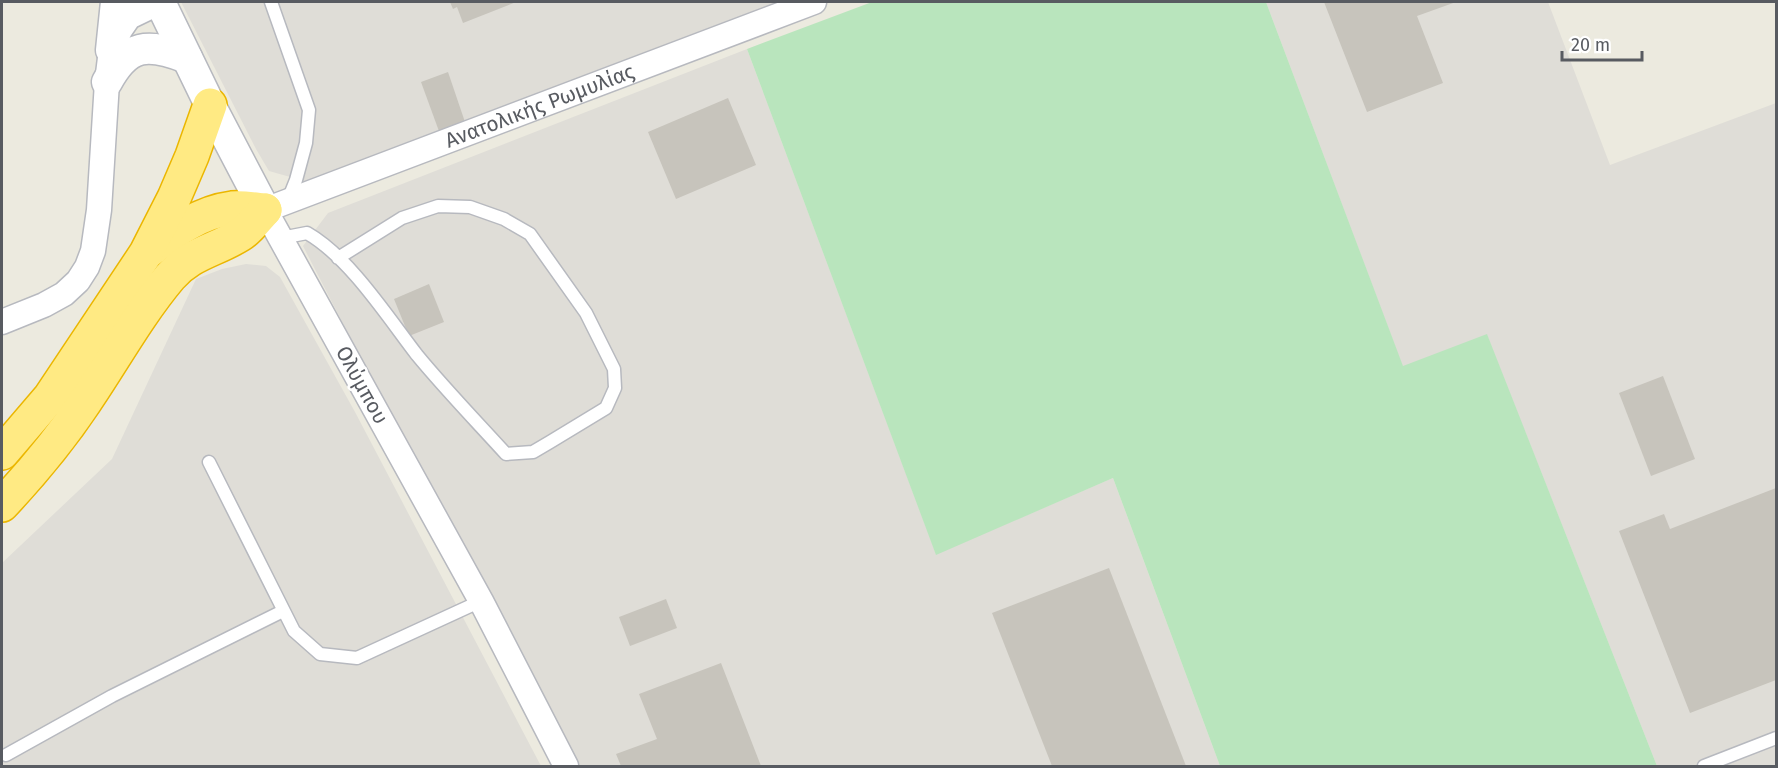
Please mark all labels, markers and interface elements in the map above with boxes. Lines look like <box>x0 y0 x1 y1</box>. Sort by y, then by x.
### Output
scale bar <box>1562 24 1642 62</box>
text: 20 m <box>1571 34 1610 56</box>
street label: Ανατολικής Ρωμυλίας <box>441 58 638 154</box>
street label: Ολύμπου <box>330 341 394 429</box>

